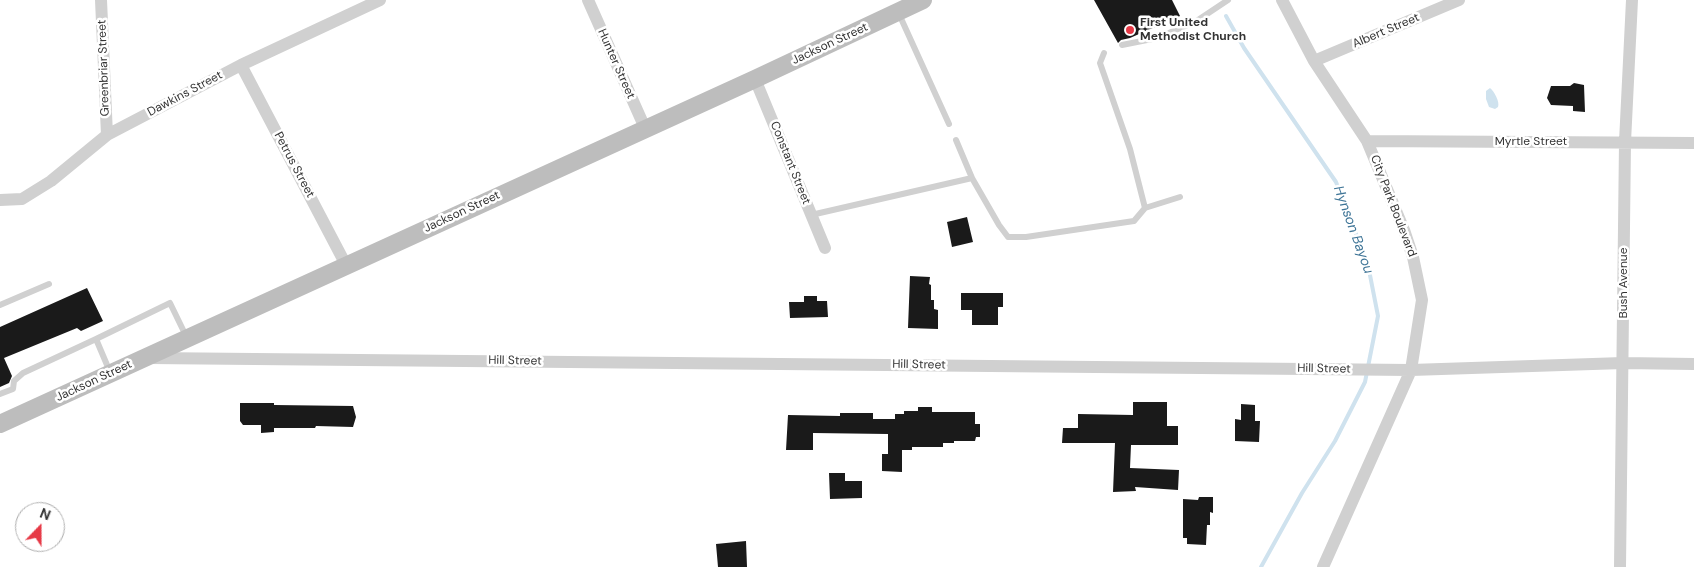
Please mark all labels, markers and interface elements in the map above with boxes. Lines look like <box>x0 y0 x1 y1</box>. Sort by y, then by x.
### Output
street label: Albert Street <box>1350 10 1422 52</box>
place label: First United Methodist Church <box>1140 16 1246 44</box>
street label: Greenbriar Street <box>95 19 113 117</box>
street label: Jackson Street <box>790 20 870 68</box>
marker: First United Methodist Church <box>1124 24 1136 36</box>
street label: Hunter Street <box>594 27 638 101</box>
street label: Dawkins Street <box>145 68 225 120</box>
street label: Constant Street <box>767 119 813 207</box>
street label: Petrus Street <box>271 130 317 200</box>
street label: Myrtle Street <box>1495 135 1567 149</box>
street label: City Park Boulevard <box>1367 153 1419 259</box>
water label: Hynson Bayou <box>1329 184 1377 276</box>
street label: Jackson Street <box>422 188 502 236</box>
street label: Bush Avenue <box>1617 247 1631 319</box>
street label: Hill Street <box>488 353 542 369</box>
street label: Jackson Street <box>54 357 134 405</box>
street label: Hill Street <box>892 357 946 373</box>
street label: Hill Street <box>1297 361 1351 377</box>
north arrow <box>15 502 65 552</box>
text: N <box>37 504 53 524</box>

